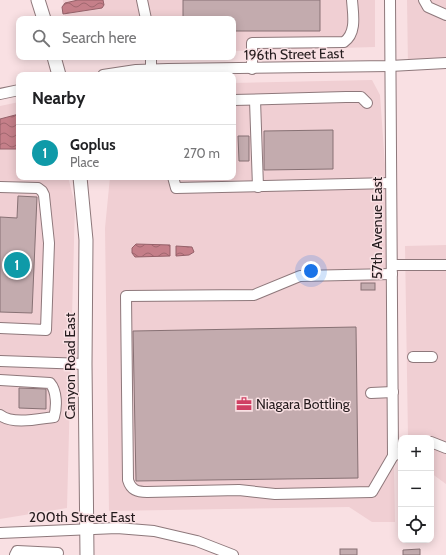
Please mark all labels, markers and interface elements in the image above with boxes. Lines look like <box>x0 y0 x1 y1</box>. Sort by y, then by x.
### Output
search box <box>16 16 236 60</box>
icon: search <box>30 27 52 49</box>
text: Search here <box>62 29 137 47</box>
street label: 196th Street East <box>244 44 344 64</box>
text: Nearby <box>32 88 85 108</box>
text: Goplus <box>70 136 116 154</box>
text: 1 <box>43 145 47 161</box>
text: 270 m <box>183 145 220 161</box>
text: Place <box>70 154 99 170</box>
street label: 57th Avenue East <box>368 176 386 279</box>
pin: 1 <box>4 250 30 280</box>
your location <box>301 261 321 281</box>
street label: Canyon Road East <box>61 312 79 420</box>
office icon: Niagara Bottling <box>235 395 253 413</box>
place label: Niagara Bottling <box>256 395 351 413</box>
map controls <box>398 435 434 543</box>
button: + <box>398 435 434 471</box>
button: − <box>398 471 434 507</box>
button: locate <box>398 507 434 543</box>
street label: 200th Street East <box>29 508 136 526</box>

